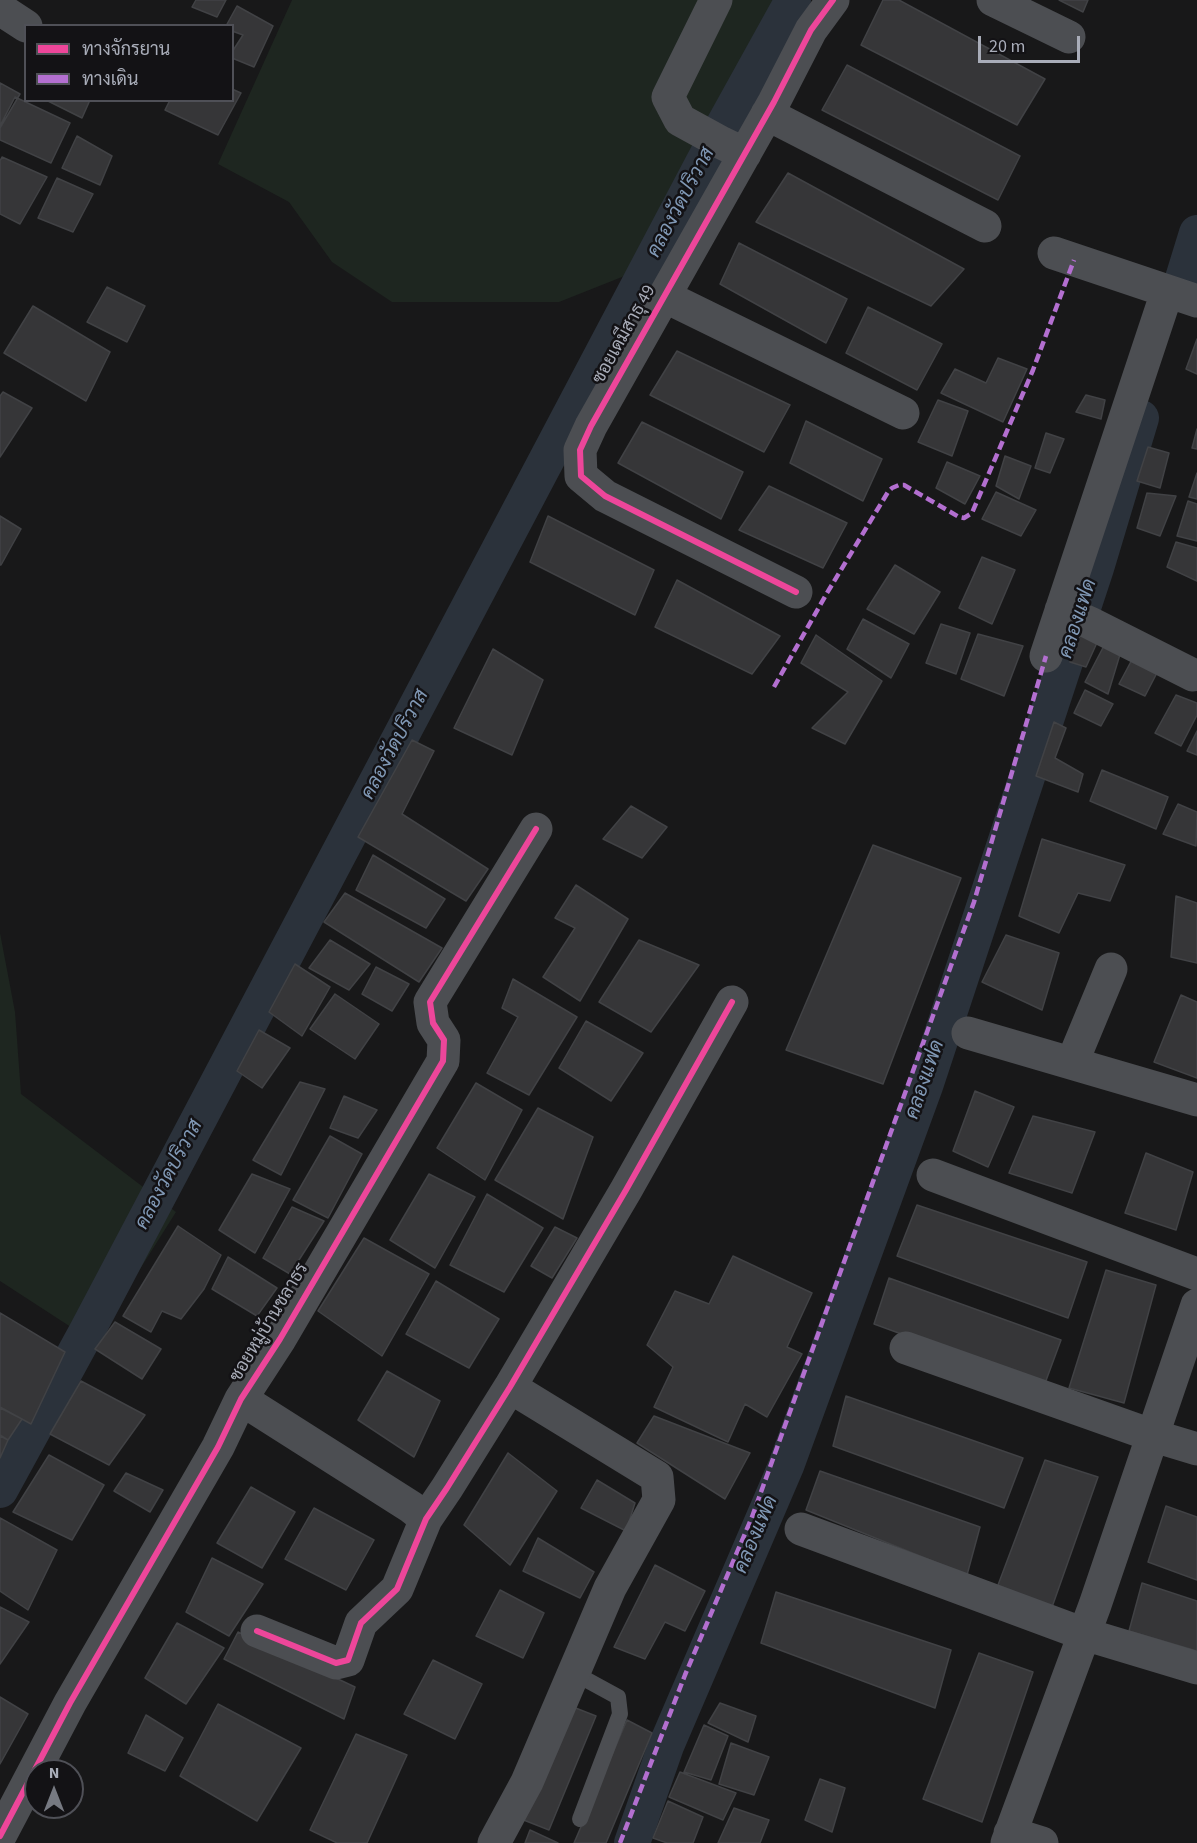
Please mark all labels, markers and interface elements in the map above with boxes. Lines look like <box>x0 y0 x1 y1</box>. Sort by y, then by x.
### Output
legend <box>24 24 234 102</box>
scale bar <box>981 24 1083 62</box>
text: 20 m <box>989 34 1025 59</box>
text: ทางจักรยาน <box>82 37 170 62</box>
text: ทางเดิน <box>82 67 138 92</box>
water label: คลองวัดปริวาส <box>643 144 721 262</box>
street label: ซอยเดมีสาธุ 49 <box>589 282 661 388</box>
water label: คลองแฟด <box>1055 576 1103 662</box>
water label: คลองวัดปริวาส <box>357 686 435 804</box>
water label: คลองแฟด <box>901 1037 951 1123</box>
water label: คลองวัดปริวาส <box>131 1116 209 1234</box>
street label: ซอยหมู่บ้านชลาธร <box>226 1260 314 1386</box>
water label: คลองแฟด <box>730 1492 784 1578</box>
north arrow <box>24 1759 84 1819</box>
text: N <box>49 1762 59 1784</box>

